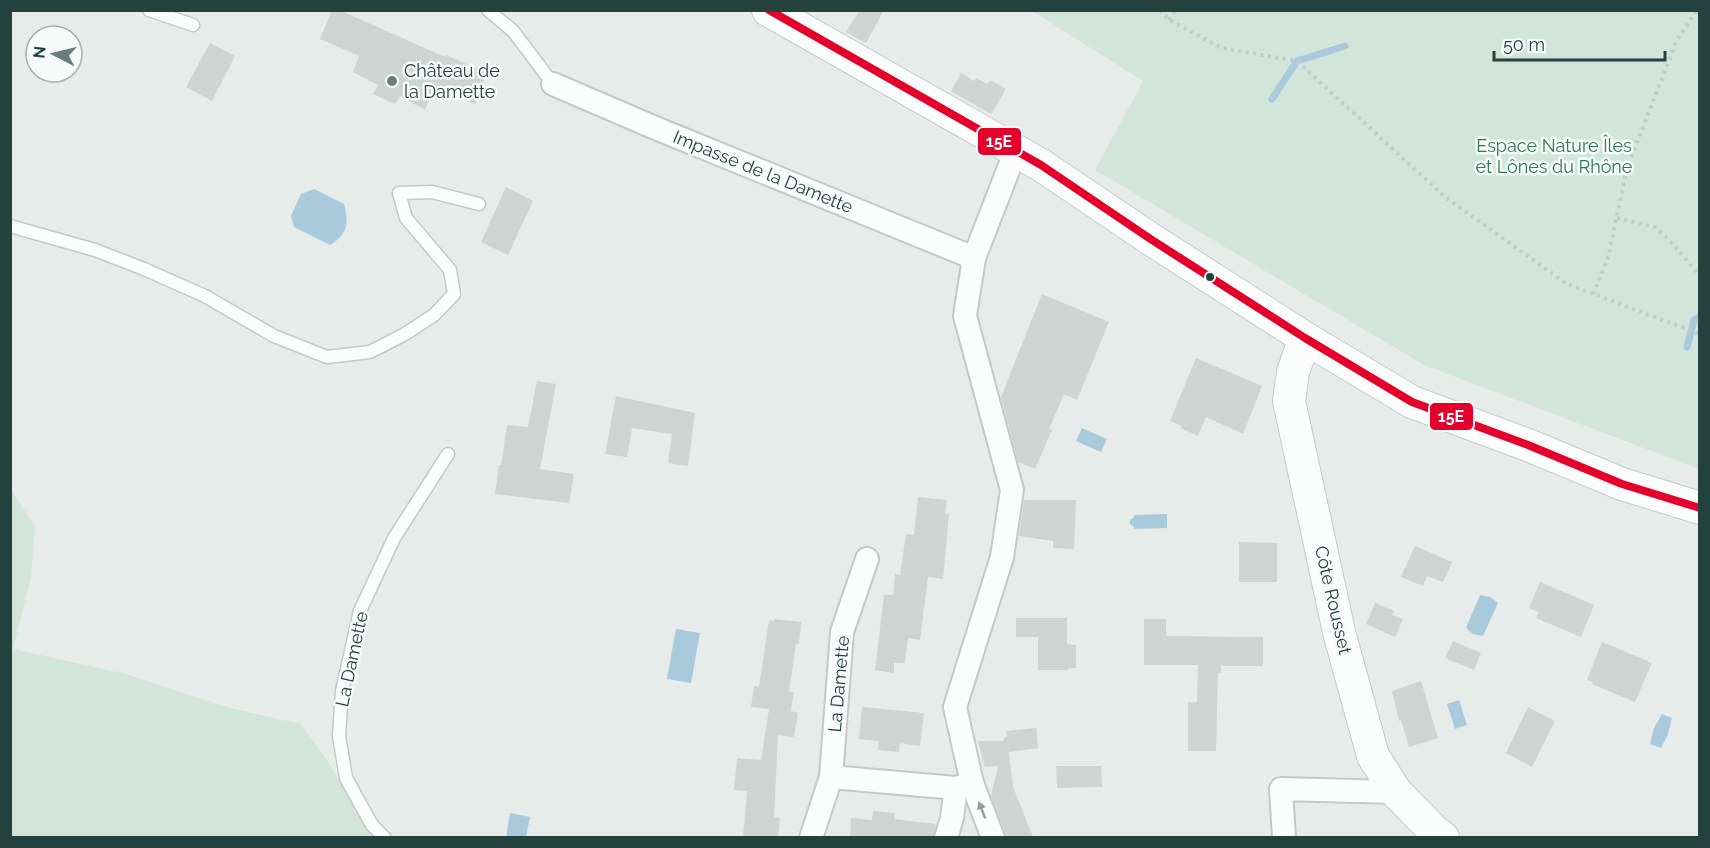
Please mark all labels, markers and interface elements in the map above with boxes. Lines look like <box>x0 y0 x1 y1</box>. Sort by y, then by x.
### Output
north arrow <box>24 24 84 84</box>
scale bar <box>1494 24 1665 62</box>
text: 50 m <box>1503 34 1545 55</box>
text: N <box>29 45 50 59</box>
place label: Château de la Damette <box>404 60 500 102</box>
marker: Château de la Damette <box>385 74 399 88</box>
street label: Impasse de la Damette <box>670 126 857 217</box>
line badge: 15E <box>977 127 1022 156</box>
text: 15E <box>986 132 1013 151</box>
park label: Espace Nature Îles et Lônes du Rhône <box>1476 134 1633 177</box>
unlabelled marker <box>1204 271 1216 283</box>
line badge: 15E <box>1429 402 1474 431</box>
text: 15E <box>1438 407 1465 426</box>
street label: Côte Rousset <box>1311 544 1356 656</box>
street label: La Damette <box>331 609 372 709</box>
street label: La Damette <box>824 634 853 733</box>
one-way arrow <box>977 801 987 819</box>

